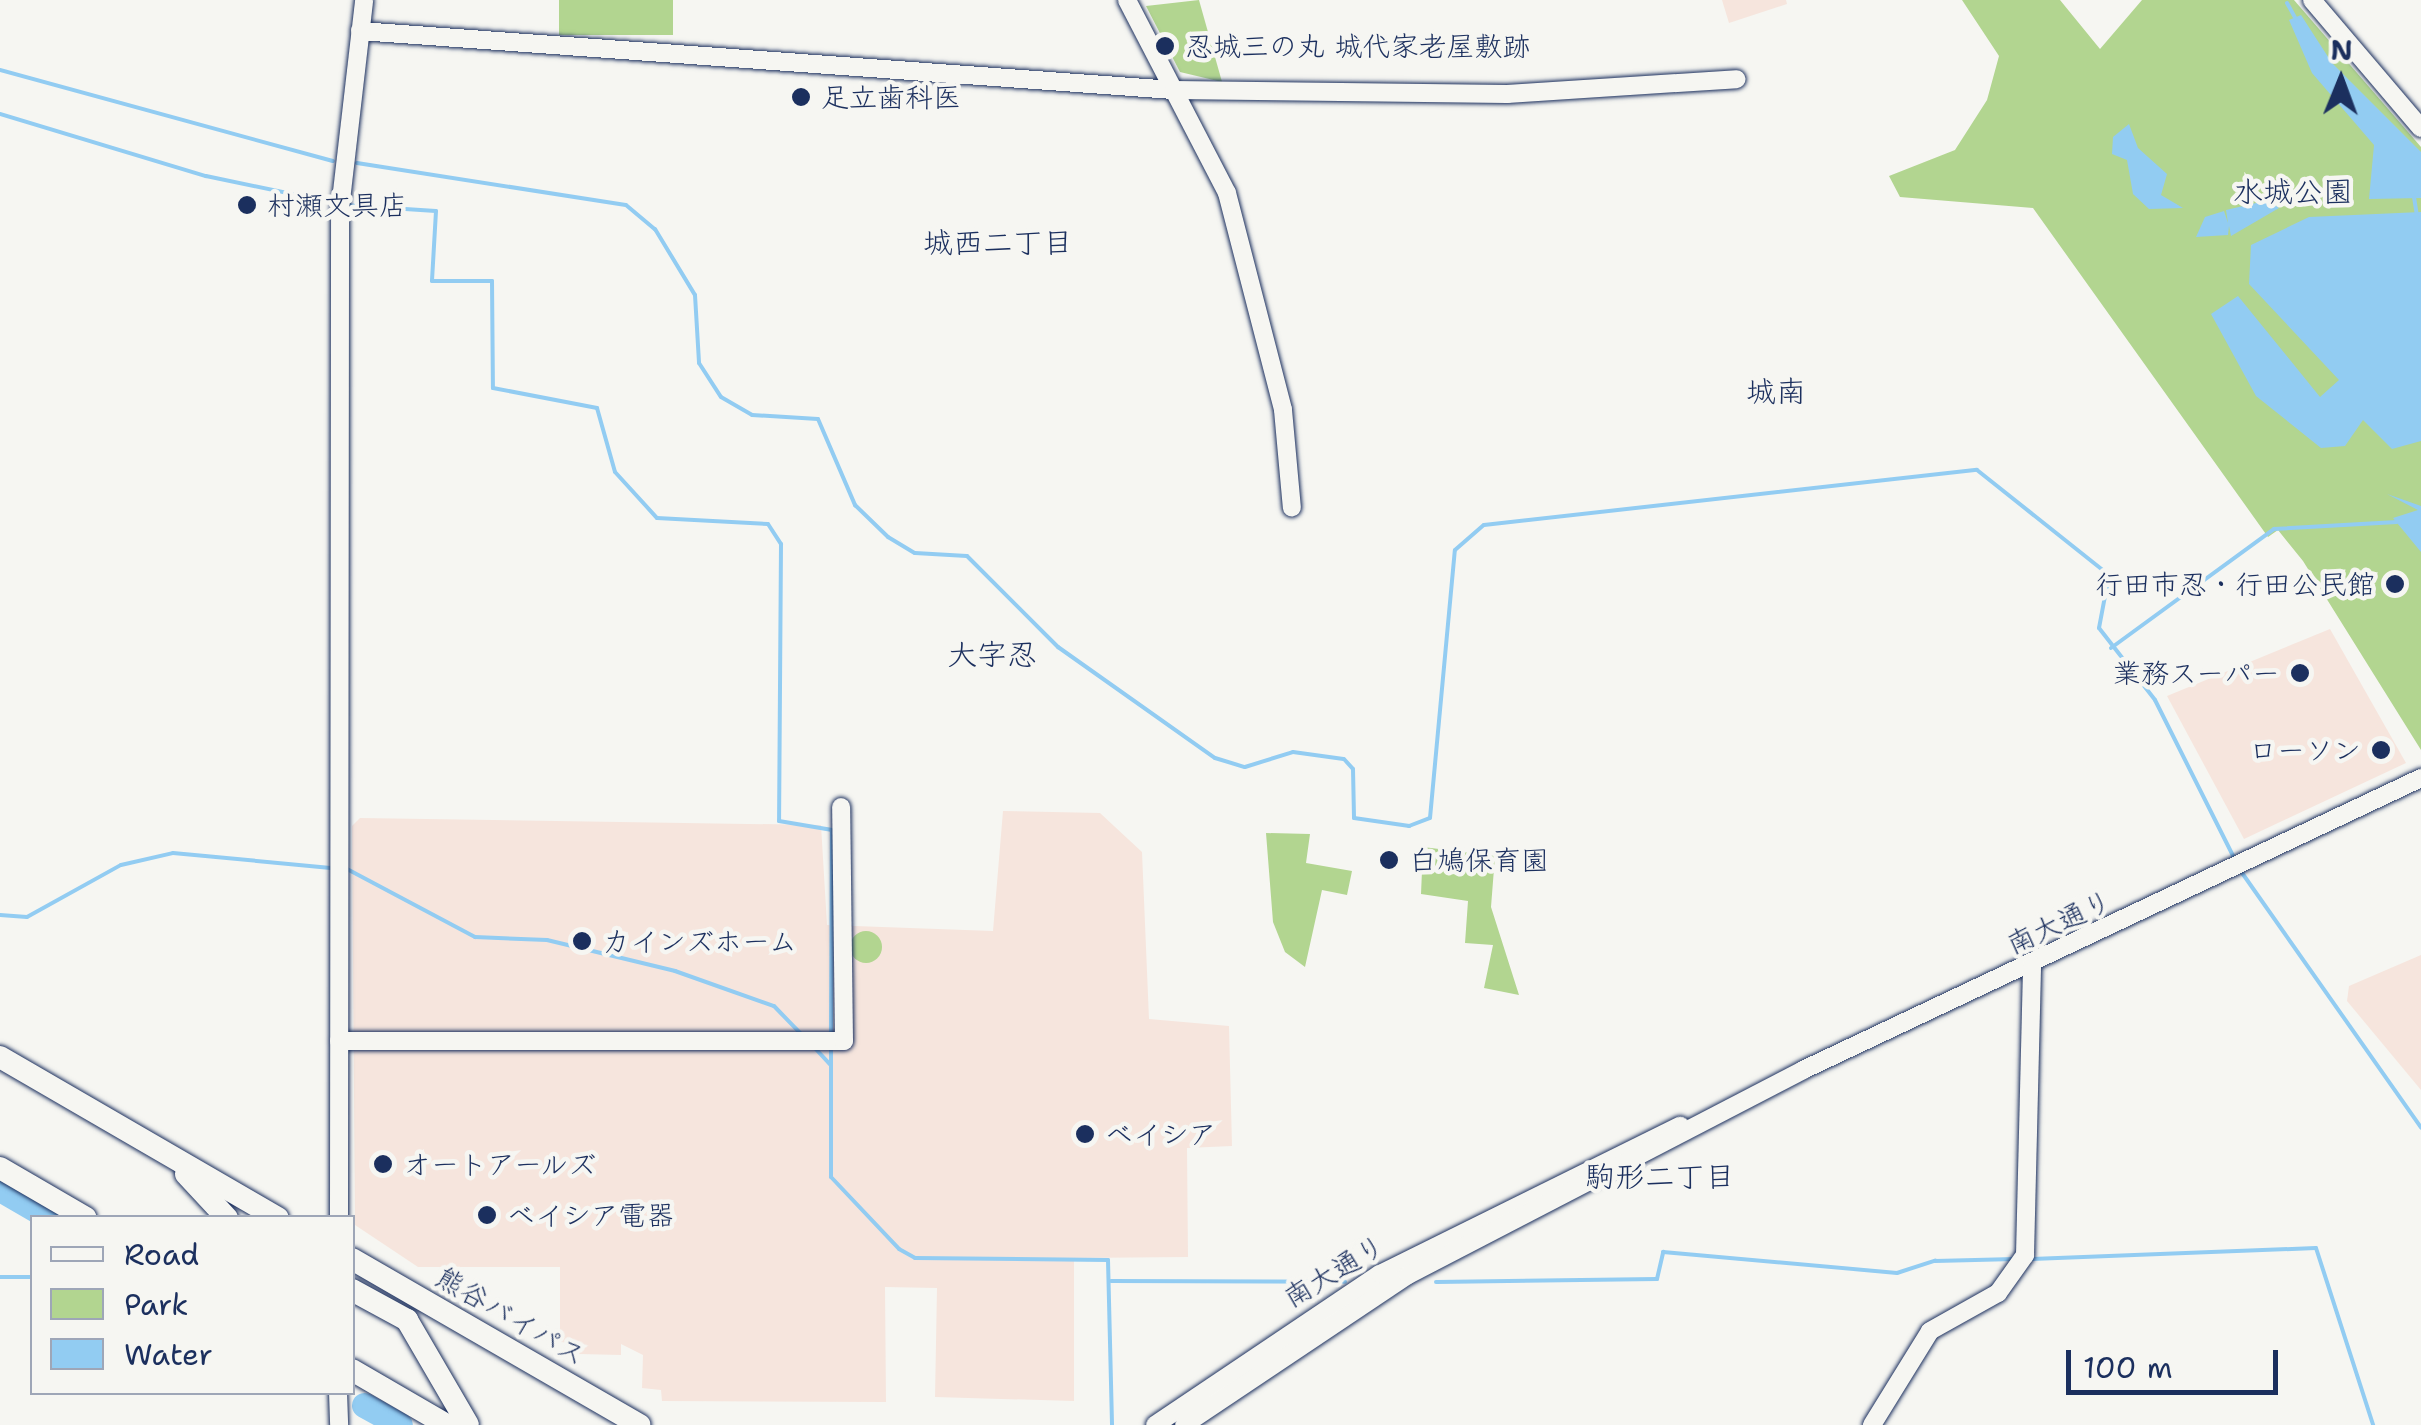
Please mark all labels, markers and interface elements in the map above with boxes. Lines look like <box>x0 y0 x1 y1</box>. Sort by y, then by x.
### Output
place label: 忍城三の丸 城代家老屋敷跡 <box>1185 29 1531 63</box>
north arrow <box>2291 30 2391 130</box>
text: N <box>2330 31 2353 69</box>
marker: 忍城三の丸 城代家老屋敷跡 <box>1154 35 1176 57</box>
place label: 足立歯科医 <box>821 80 961 114</box>
marker: 足立歯科医 <box>790 86 812 108</box>
district label: 水城公園 <box>2233 174 2353 210</box>
place label: 村瀬文具店 <box>267 188 407 222</box>
marker: 村瀬文具店 <box>236 194 258 216</box>
district label: 城西二丁目 <box>923 225 1073 261</box>
district label: 城南 <box>1746 374 1806 410</box>
place label: 行田市忍・行田公民館 <box>2095 567 2375 601</box>
marker: 行田市忍・行田公民館 <box>2384 573 2406 595</box>
district label: 大字忍 <box>947 637 1037 673</box>
place label: 業務スーパー <box>2113 656 2280 690</box>
marker: 業務スーパー <box>2289 662 2311 684</box>
place label: ローソン <box>2249 733 2361 767</box>
marker: ローソン <box>2370 739 2392 761</box>
place label: 白鳩保育園 <box>1409 843 1549 877</box>
marker: 白鳩保育園 <box>1378 849 1400 871</box>
street label: 南大通り <box>2001 883 2117 961</box>
place label: カインズホーム <box>602 924 798 958</box>
marker: カインズホーム <box>571 930 593 952</box>
place label: ベイシア <box>1105 1117 1217 1151</box>
marker: ベイシア <box>1074 1123 1096 1145</box>
place label: オートアールズ <box>403 1147 598 1181</box>
marker: オートアールズ <box>372 1153 394 1175</box>
district label: 駒形二丁目 <box>1585 1159 1735 1195</box>
place label: ベイシア電器 <box>507 1198 675 1232</box>
marker: ベイシア電器 <box>476 1204 498 1226</box>
legend <box>30 1215 355 1395</box>
street label: 南大通り <box>1277 1228 1391 1314</box>
text: Road <box>124 1234 199 1275</box>
street label: 熊谷バイパス <box>430 1259 592 1373</box>
text: Park <box>124 1284 188 1325</box>
scale bar <box>2071 1330 2284 1392</box>
text: Water <box>124 1334 213 1375</box>
text: 100 m <box>2083 1347 2173 1388</box>

